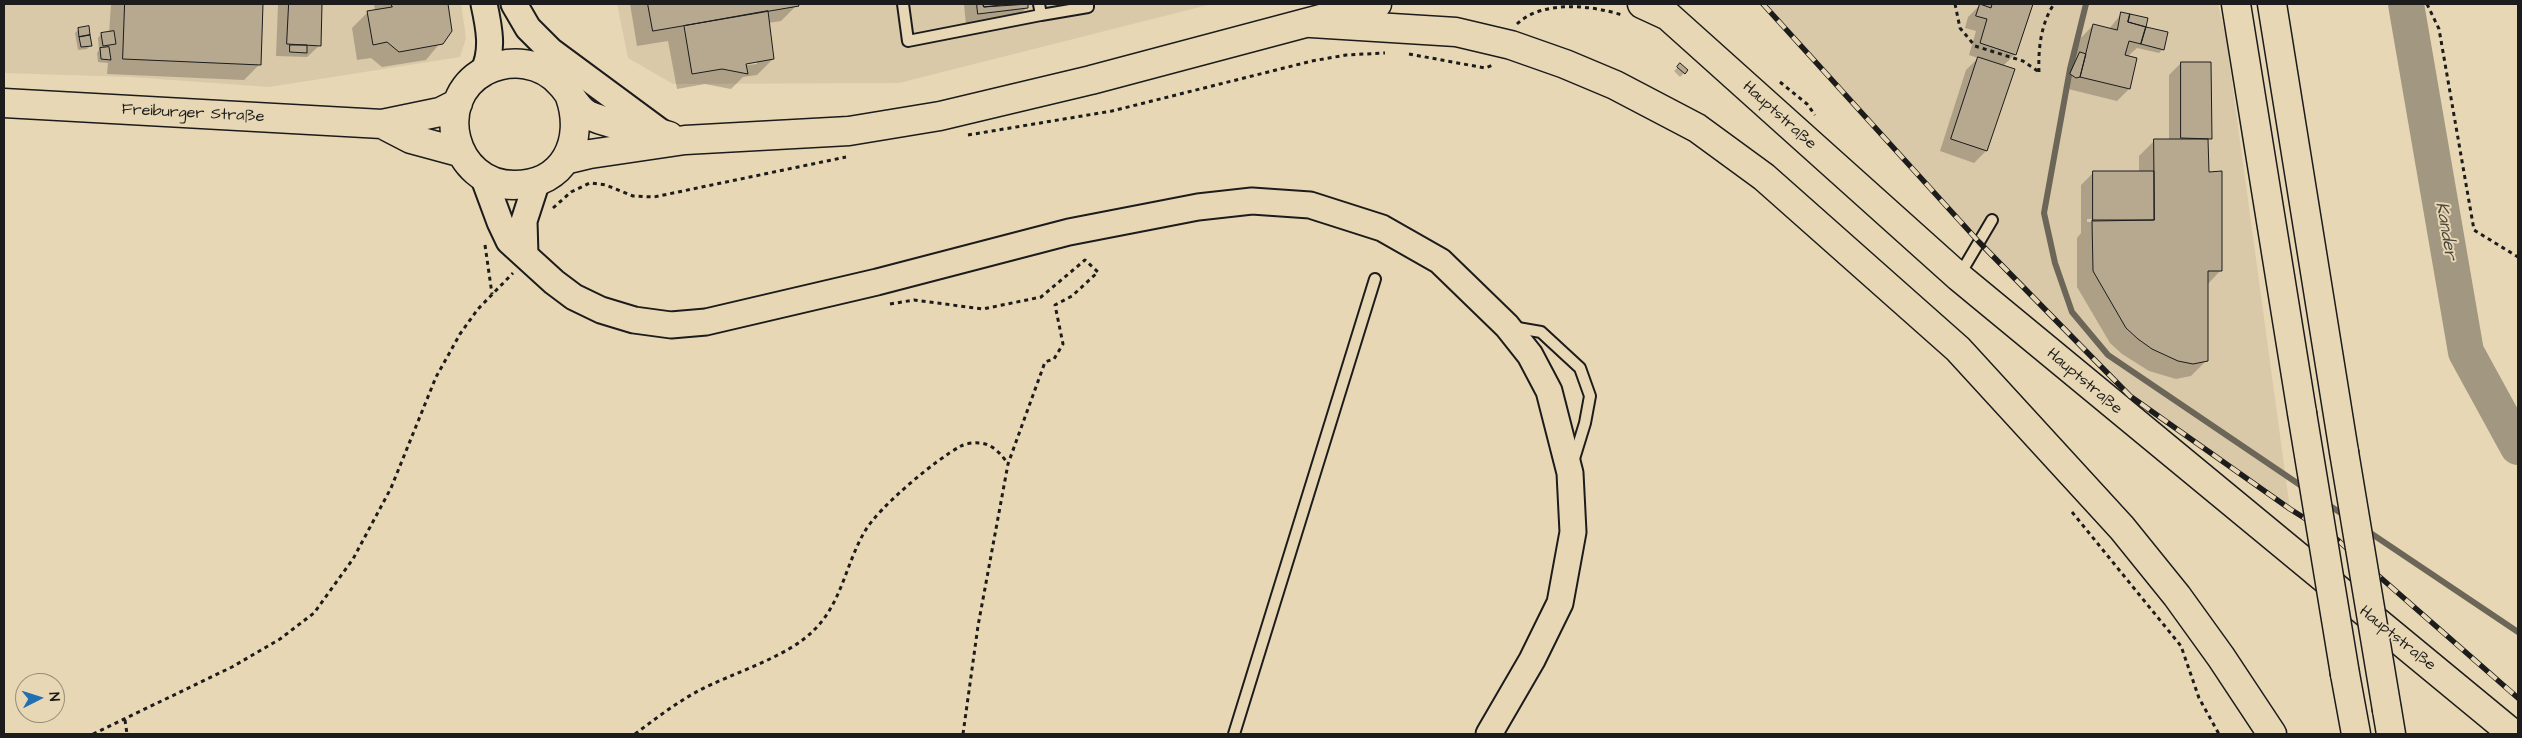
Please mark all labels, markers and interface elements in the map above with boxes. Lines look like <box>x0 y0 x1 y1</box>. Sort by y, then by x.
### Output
street label: Hauptstraße <box>1738 78 1820 154</box>
street label: Freiburger Straße <box>121 101 265 127</box>
water label: Kander <box>2429 201 2461 261</box>
street label: Hauptstraße <box>2042 345 2126 419</box>
street label: Hauptstraße <box>2355 602 2439 676</box>
north arrow <box>15 673 65 723</box>
text: N <box>44 692 64 702</box>

